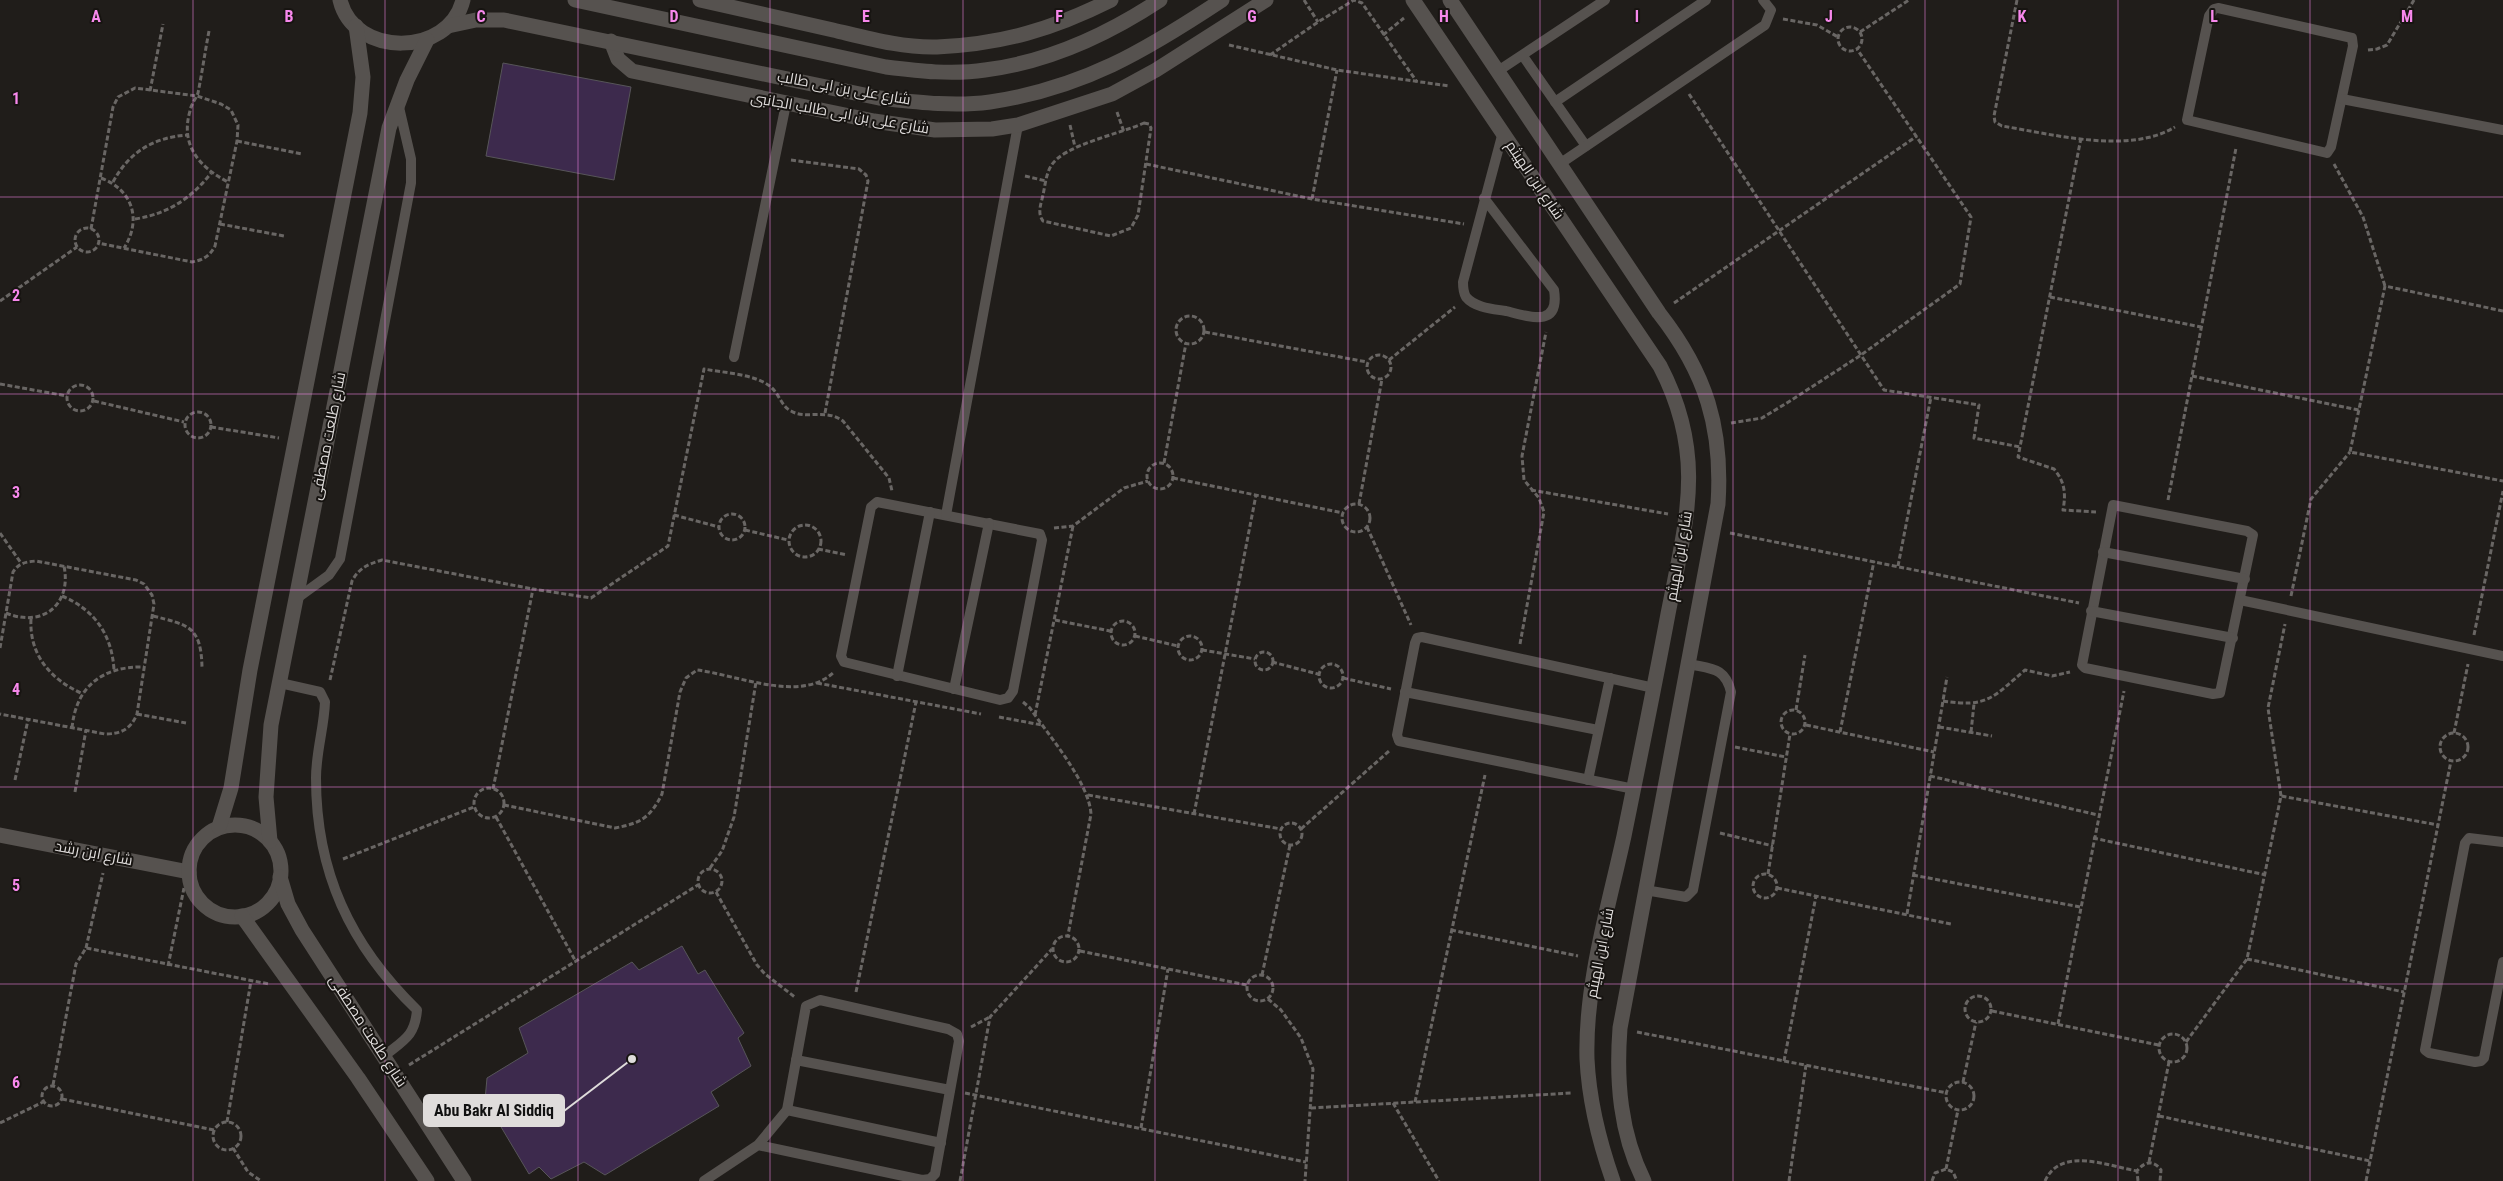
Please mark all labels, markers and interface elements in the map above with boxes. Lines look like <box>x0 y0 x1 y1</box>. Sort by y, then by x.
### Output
text: A <box>91 7 101 26</box>
text: B <box>285 7 294 26</box>
text: C <box>476 7 486 26</box>
text: D <box>669 7 679 26</box>
text: E <box>862 7 870 26</box>
text: F <box>1055 7 1063 26</box>
text: G <box>1247 7 1257 26</box>
text: H <box>1439 7 1449 26</box>
text: I <box>1635 7 1639 26</box>
text: J <box>1825 7 1833 26</box>
text: K <box>2018 7 2027 26</box>
text: L <box>2210 7 2218 26</box>
text: M <box>2401 7 2413 26</box>
street label: شارع على بن ابى طالب <box>775 67 912 111</box>
street label: شارع على بن ابى طالب الجانبى <box>749 88 931 140</box>
text: 1 <box>12 89 20 108</box>
street label: شارع ابن الهيثم <box>1500 137 1568 224</box>
text: 2 <box>12 286 20 305</box>
street label: شارع طلعت مصطفى <box>307 370 351 502</box>
text: 3 <box>12 483 20 502</box>
street label: شارع ابن الهيثم <box>1662 510 1698 603</box>
text: 4 <box>12 680 20 699</box>
street label: شارع ابن رشد <box>53 837 134 871</box>
text: 5 <box>12 876 20 895</box>
street label: شارع ابن الهيثم <box>1582 907 1620 1000</box>
street label: شارع طلعت مصطفى <box>323 972 411 1092</box>
text: 6 <box>12 1073 20 1092</box>
callout: Abu Bakr Al Siddiq <box>424 1095 564 1126</box>
text: Abu Bakr Al Siddiq <box>434 1101 554 1120</box>

